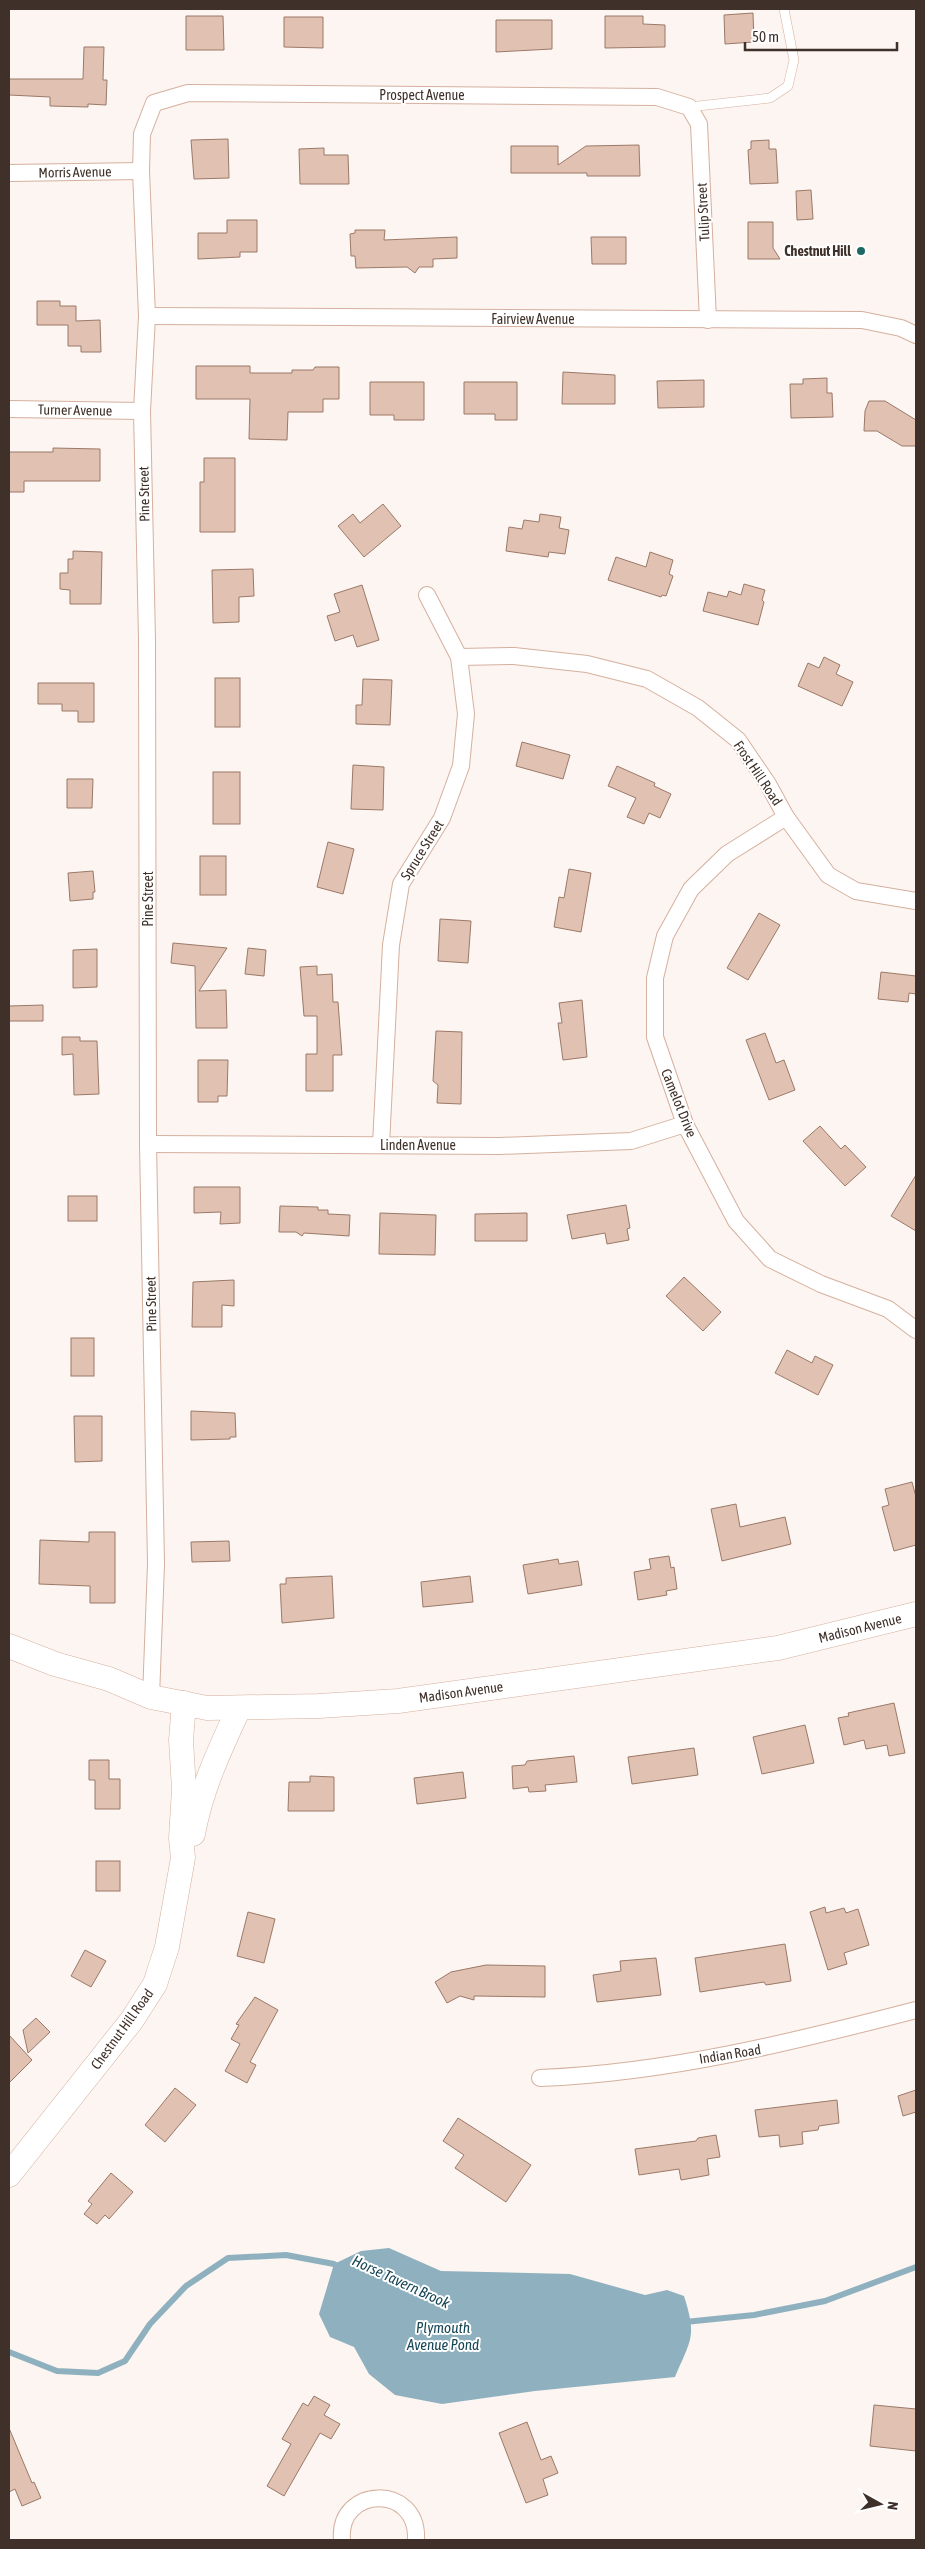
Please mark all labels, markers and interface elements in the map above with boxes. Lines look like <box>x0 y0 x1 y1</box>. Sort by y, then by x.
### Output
scale bar <box>745 20 898 52</box>
text: 50 m <box>752 28 779 45</box>
street label: Prospect Avenue <box>379 87 465 103</box>
street label: Morris Avenue <box>38 163 112 181</box>
street label: Tulip Street <box>693 182 713 242</box>
place label: Chestnut Hill <box>784 243 851 259</box>
marker: Chestnut Hill <box>855 245 867 257</box>
street label: Fairview Avenue <box>491 311 575 327</box>
street label: Turner Avenue <box>38 401 112 419</box>
street label: Pine Street <box>136 466 152 522</box>
street label: Frost Hill Road <box>731 738 785 808</box>
street label: Spruce Street <box>397 817 447 883</box>
street label: Pine Street <box>140 871 156 927</box>
street label: Camelot Drive <box>658 1066 700 1140</box>
street label: Linden Avenue <box>380 1137 456 1153</box>
street label: Pine Street <box>143 1276 159 1332</box>
street label: Madison Avenue <box>817 1610 903 1646</box>
street label: Madison Avenue <box>418 1678 504 1706</box>
street label: Chestnut Hill Road <box>88 1986 156 2072</box>
street label: Indian Road <box>698 2041 762 2067</box>
water label: Horse Tavern Brook <box>350 2252 453 2312</box>
water label: Plymouth Avenue Pond <box>406 2319 479 2353</box>
north arrow <box>855 2479 905 2529</box>
text: N <box>884 2501 901 2511</box>

